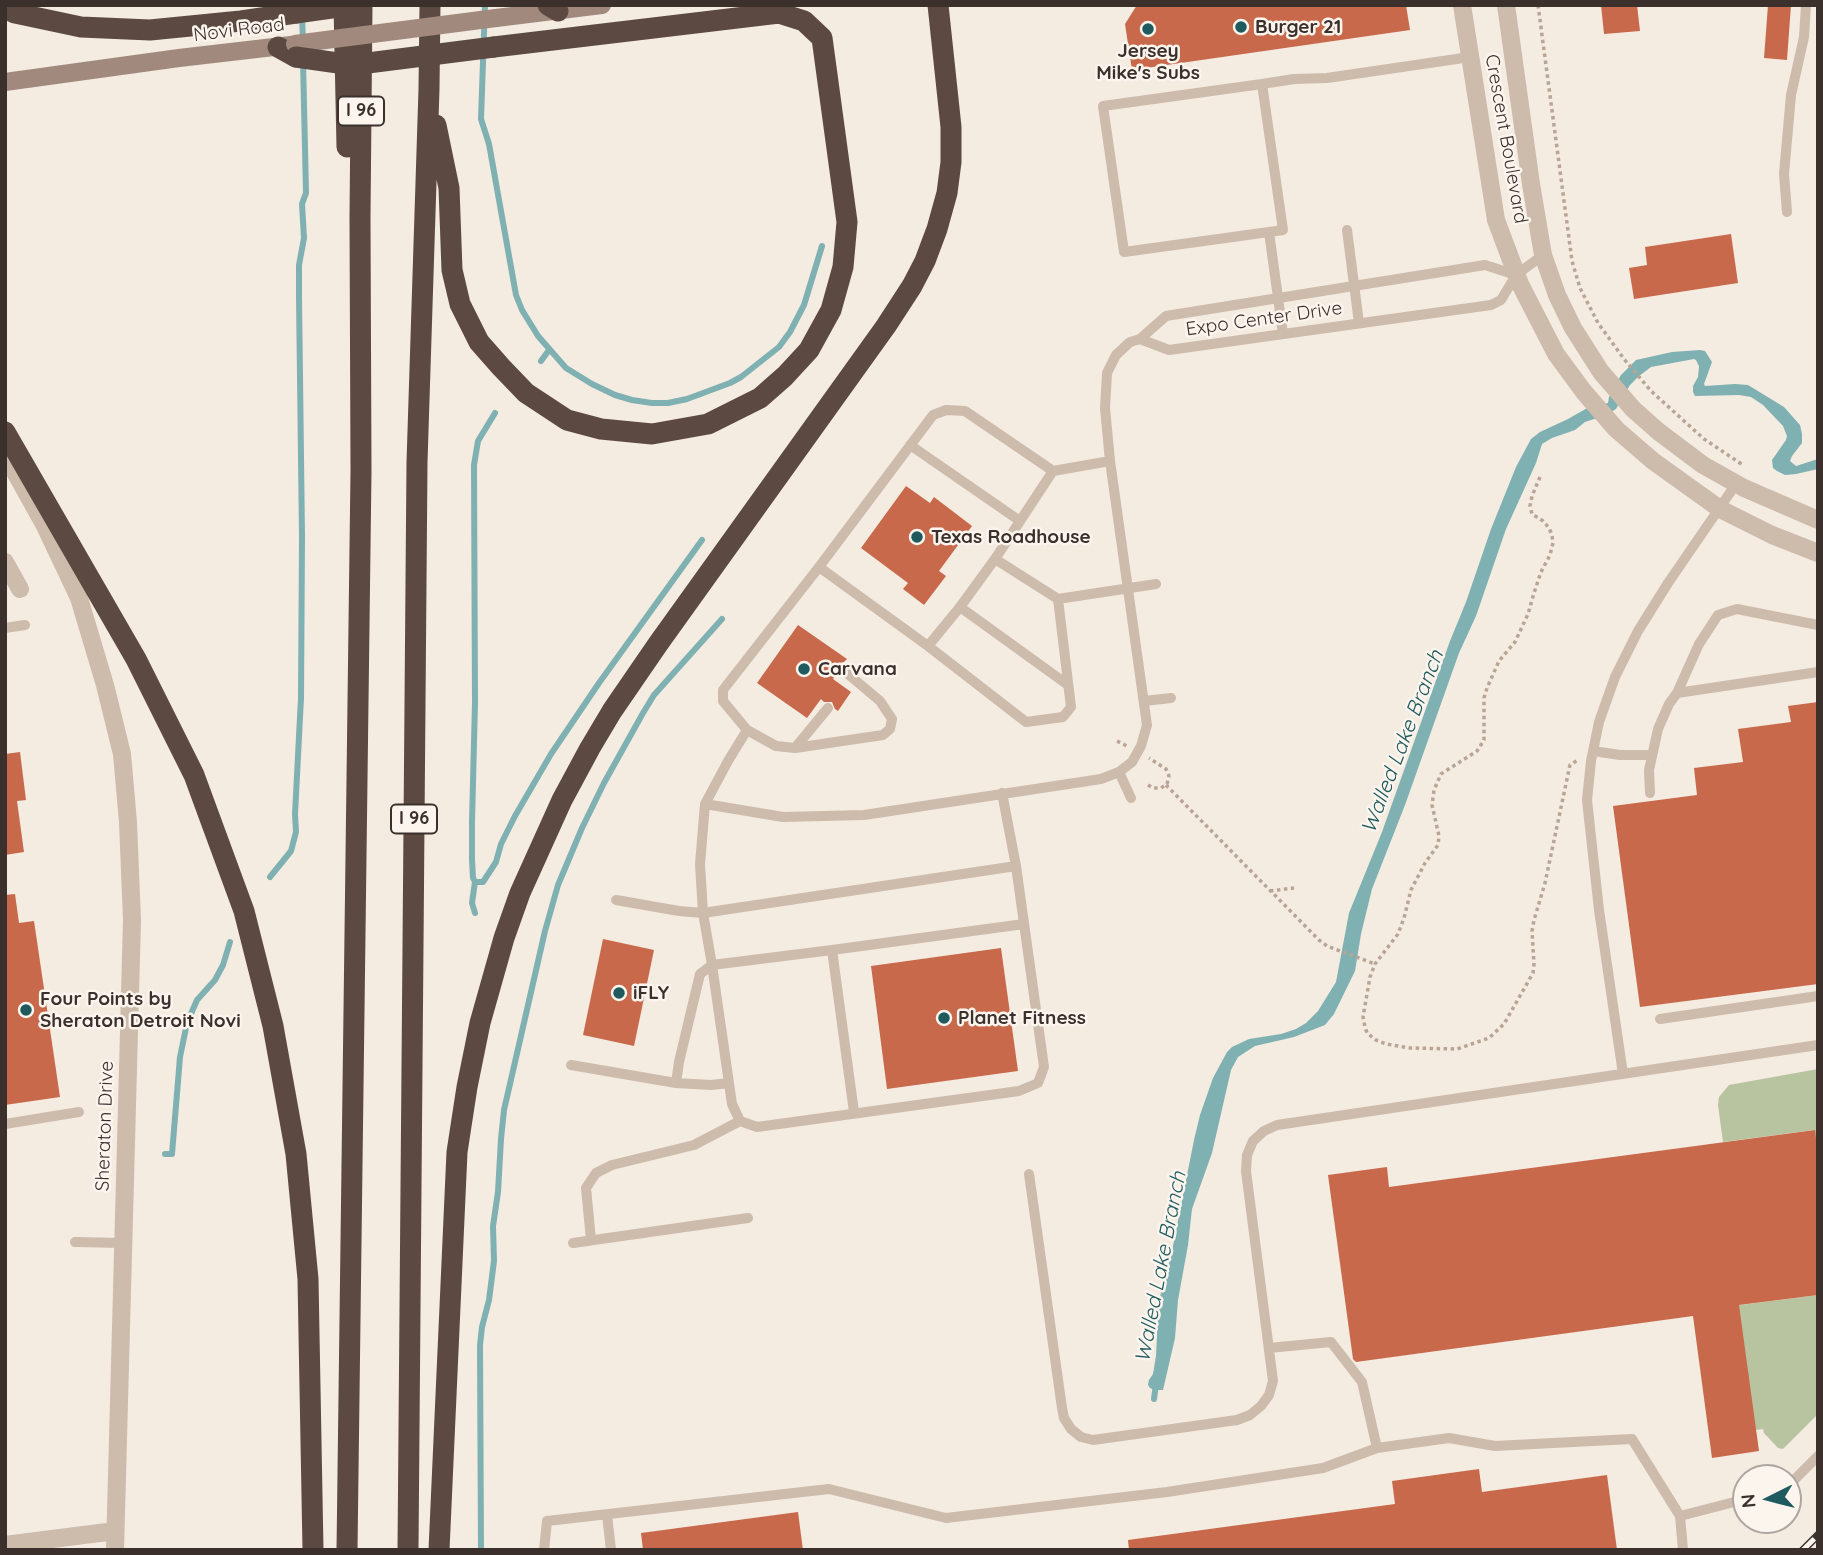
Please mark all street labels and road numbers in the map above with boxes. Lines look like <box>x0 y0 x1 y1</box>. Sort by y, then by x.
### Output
street label: Novi Road <box>192 13 286 47</box>
street label: Crescent Boulevard <box>1480 53 1532 225</box>
road number: I 96 <box>338 96 384 126</box>
street label: Expo Center Drive <box>1184 297 1344 341</box>
road number: I 96 <box>391 804 437 834</box>
street label: Sheraton Drive <box>91 1060 119 1192</box>

